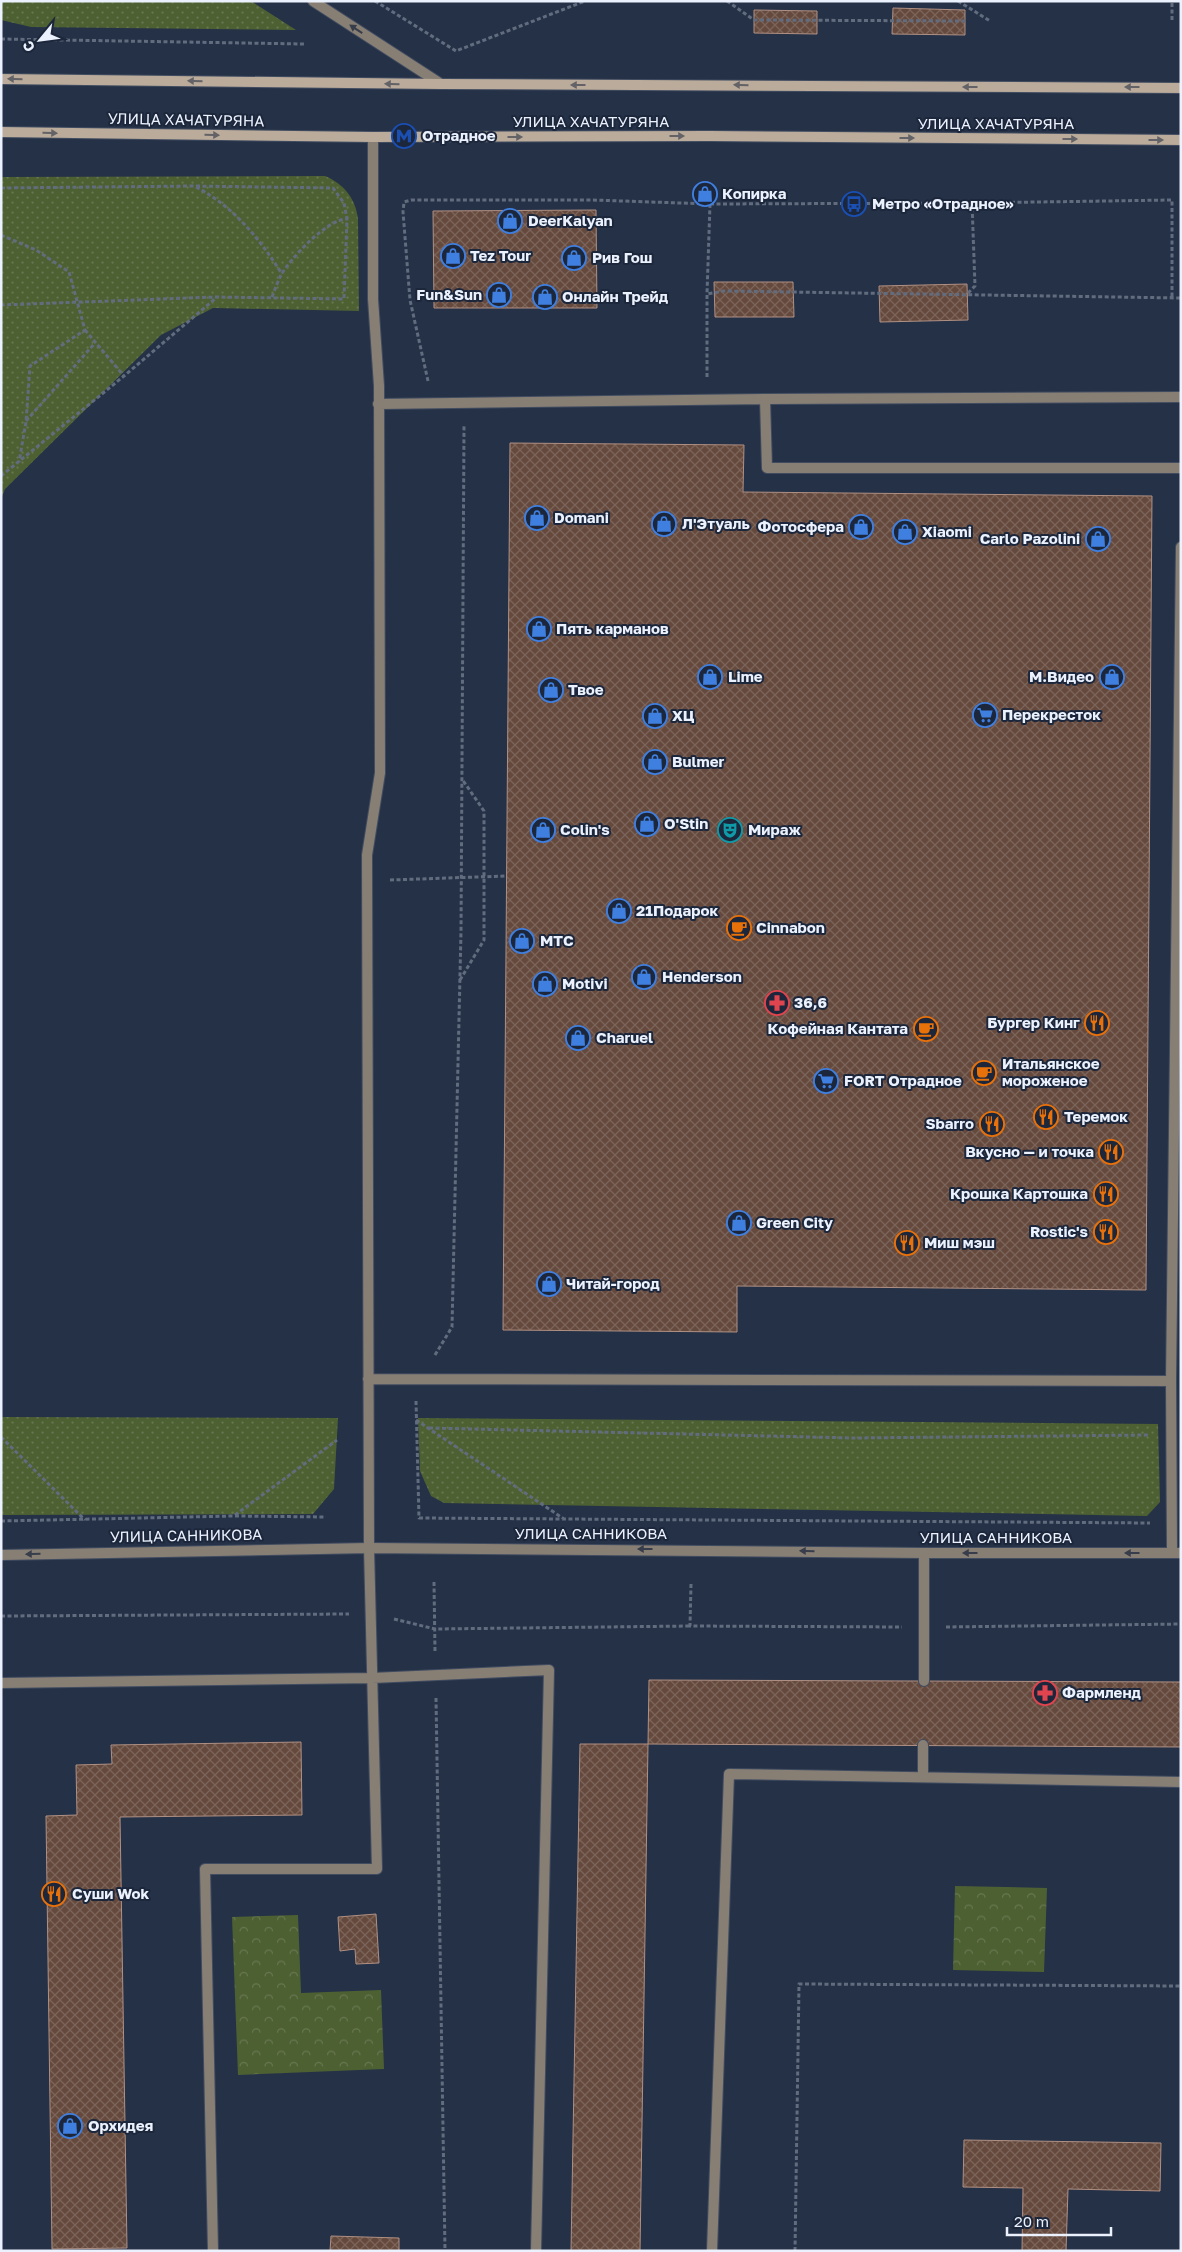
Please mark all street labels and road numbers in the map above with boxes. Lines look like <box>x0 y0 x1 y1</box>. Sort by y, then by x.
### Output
street label: УЛИЦА ХАЧАТУРЯНА <box>108 109 264 129</box>
street label: УЛИЦА ХАЧАТУРЯНА <box>513 112 669 130</box>
street label: УЛИЦА ХАЧАТУРЯНА <box>918 114 1074 132</box>
street label: УЛИЦА САННИКОВА <box>515 1524 667 1542</box>
street label: УЛИЦА САННИКОВА <box>110 1525 262 1545</box>
street label: УЛИЦА САННИКОВА <box>920 1528 1072 1546</box>

